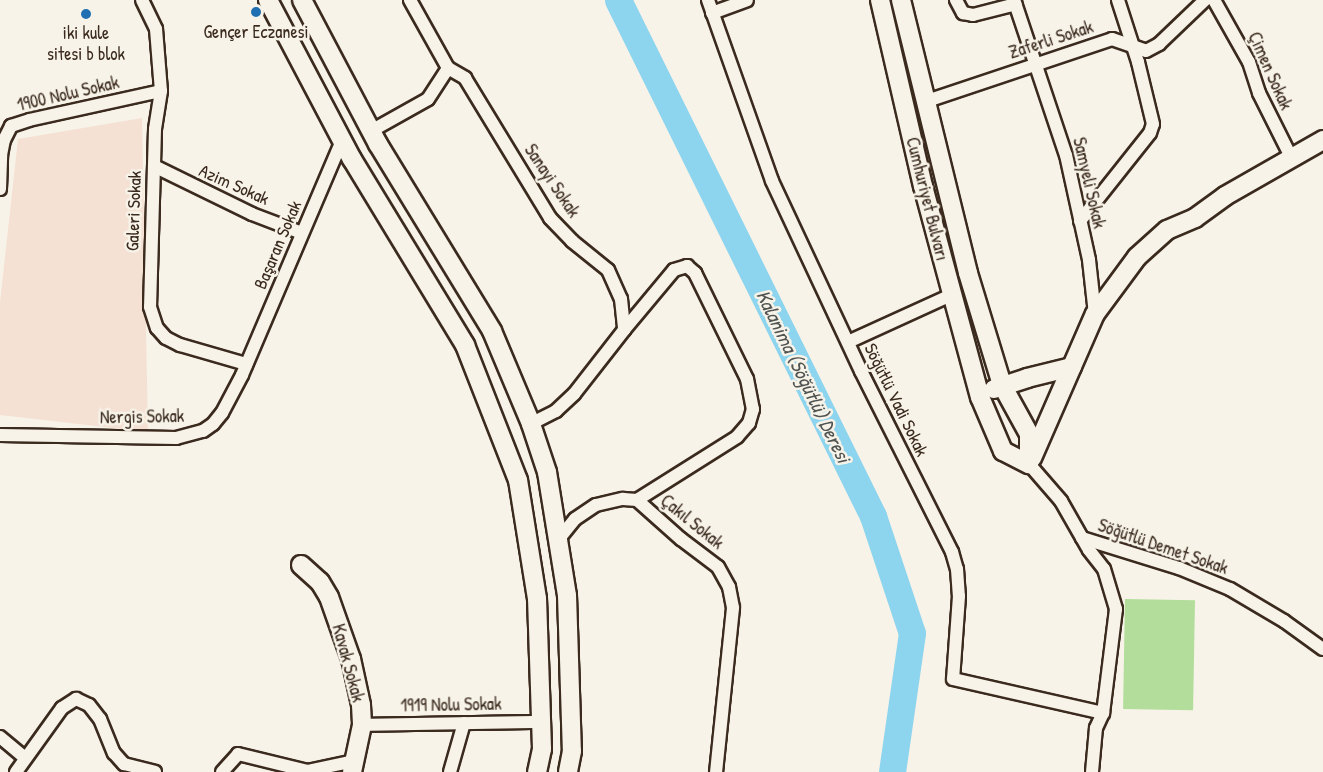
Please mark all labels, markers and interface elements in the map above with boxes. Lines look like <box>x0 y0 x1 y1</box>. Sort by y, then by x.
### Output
marker: Gençer Eczanesi <box>249 5 263 19</box>
marker: iki kule sitesi b blok <box>79 7 93 21</box>
street label: Zaferli Sokak <box>1006 16 1096 64</box>
place label: Gençer Eczanesi <box>203 21 309 43</box>
place label: iki kule sitesi b blok <box>47 23 125 66</box>
street label: Çimen Sokak <box>1243 29 1297 113</box>
street label: 1900 Nolu Sokak <box>15 72 121 116</box>
street label: Cumhuriyet Bulvarı <box>901 135 953 263</box>
street label: Samyeli Sokak <box>1068 135 1110 231</box>
street label: Sanayi Sokak <box>520 140 584 222</box>
street label: Azim Sokak <box>196 160 272 210</box>
street label: Galeri Sokak <box>122 171 146 251</box>
street label: Başaran Sokak <box>250 198 306 292</box>
water label: Kalanima (Söğütlü) Deresi <box>752 286 856 466</box>
street label: Söğütlü Vadi Sokak <box>859 340 933 460</box>
street label: Nergis Sokak <box>100 405 184 429</box>
street label: Çakıl Sokak <box>656 490 728 554</box>
street label: Söğütlü Demet Sokak <box>1095 515 1231 579</box>
street label: Kavak Sokak <box>327 622 369 704</box>
street label: 1919 Nolu Sokak <box>400 693 502 717</box>

